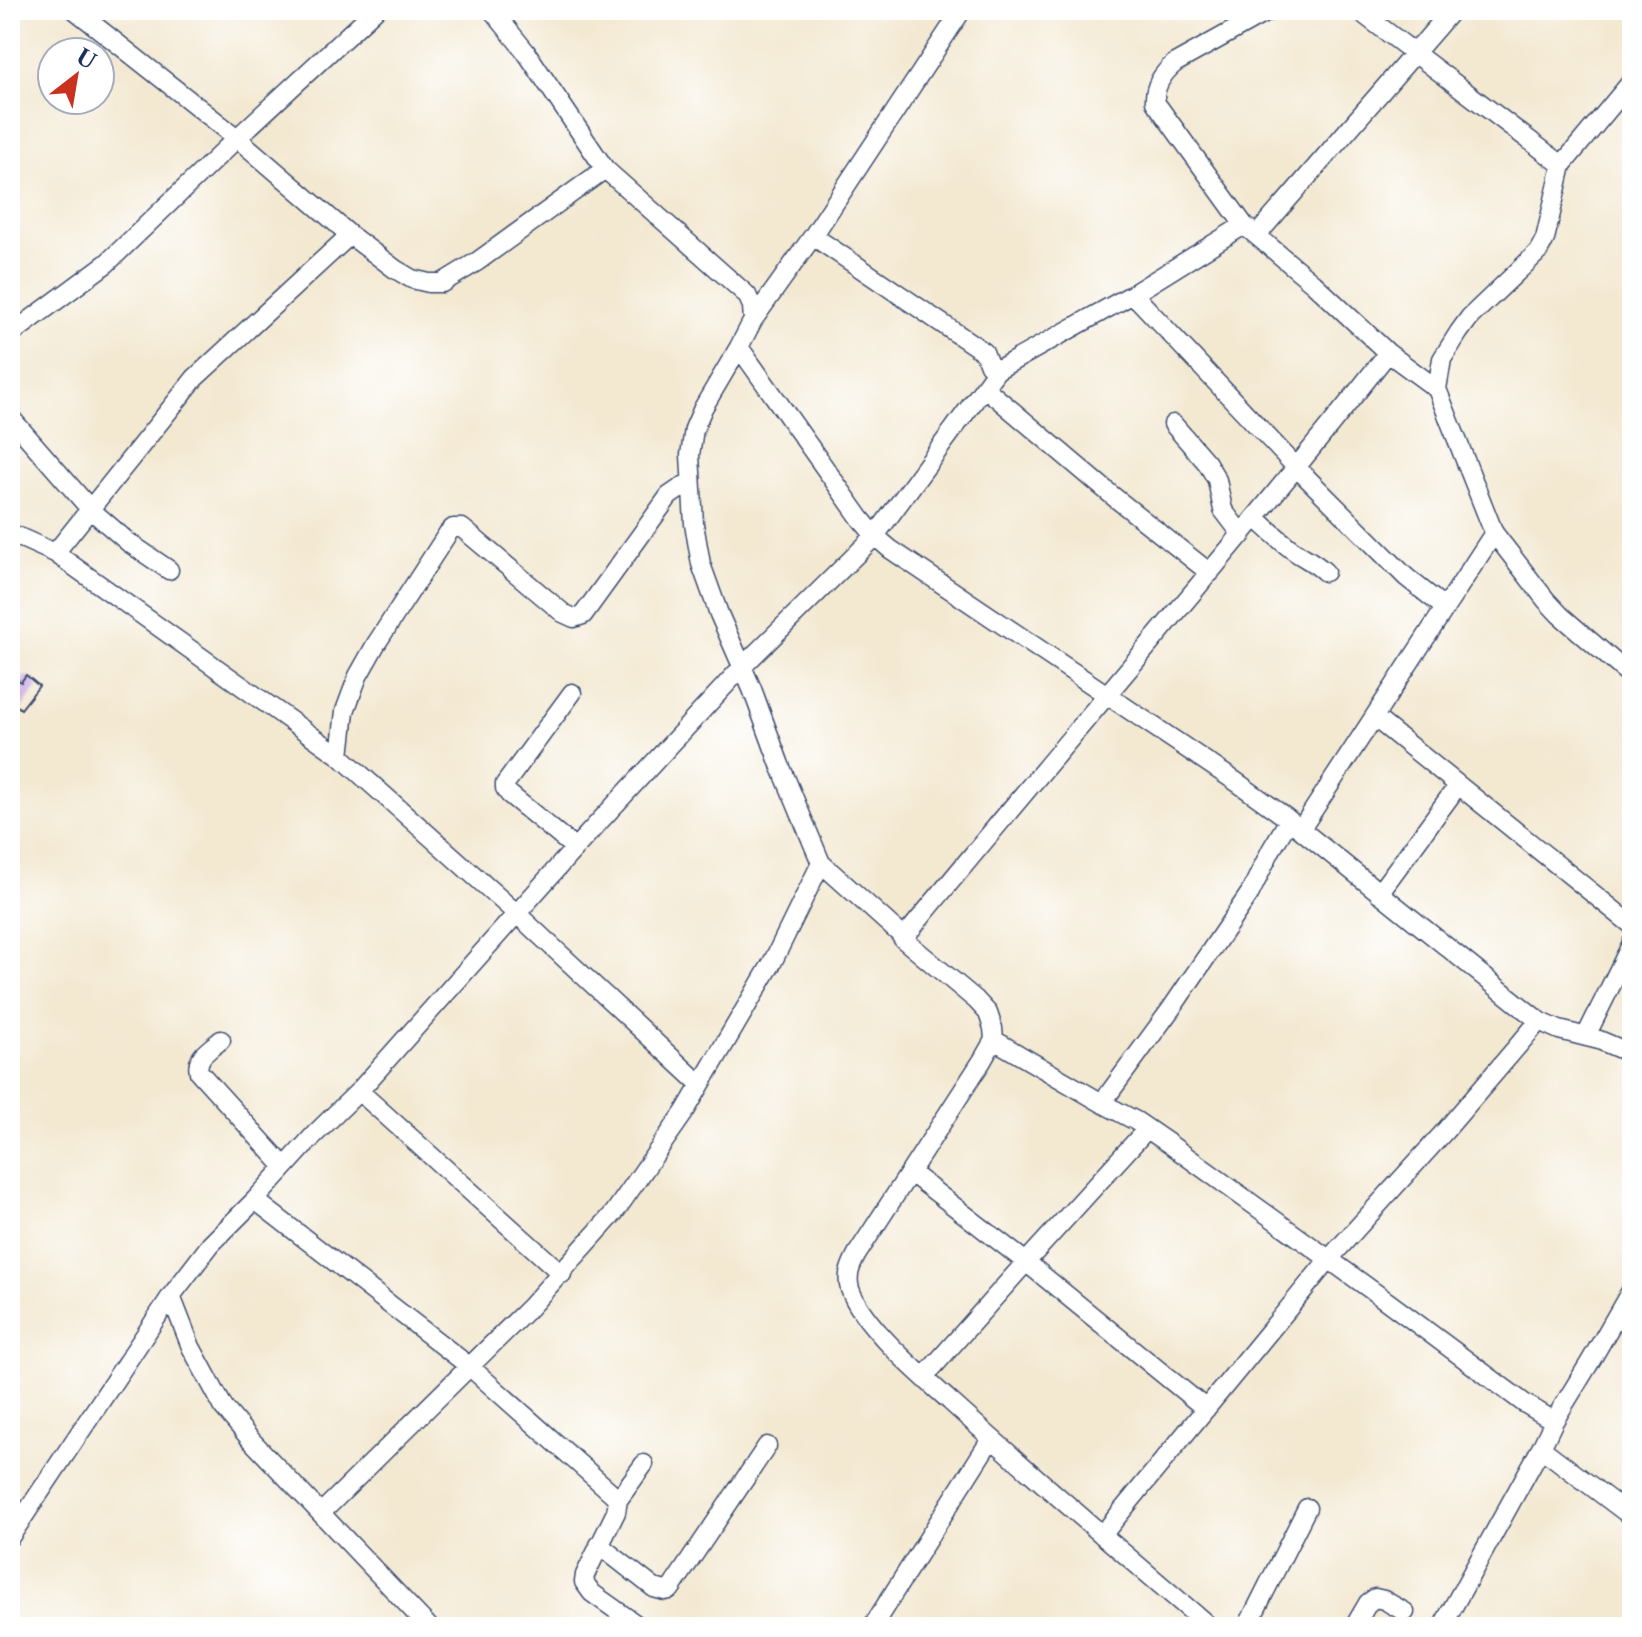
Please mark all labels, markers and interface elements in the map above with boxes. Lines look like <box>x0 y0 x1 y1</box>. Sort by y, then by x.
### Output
north arrow <box>36 36 116 116</box>
text: U <box>71 43 101 76</box>

